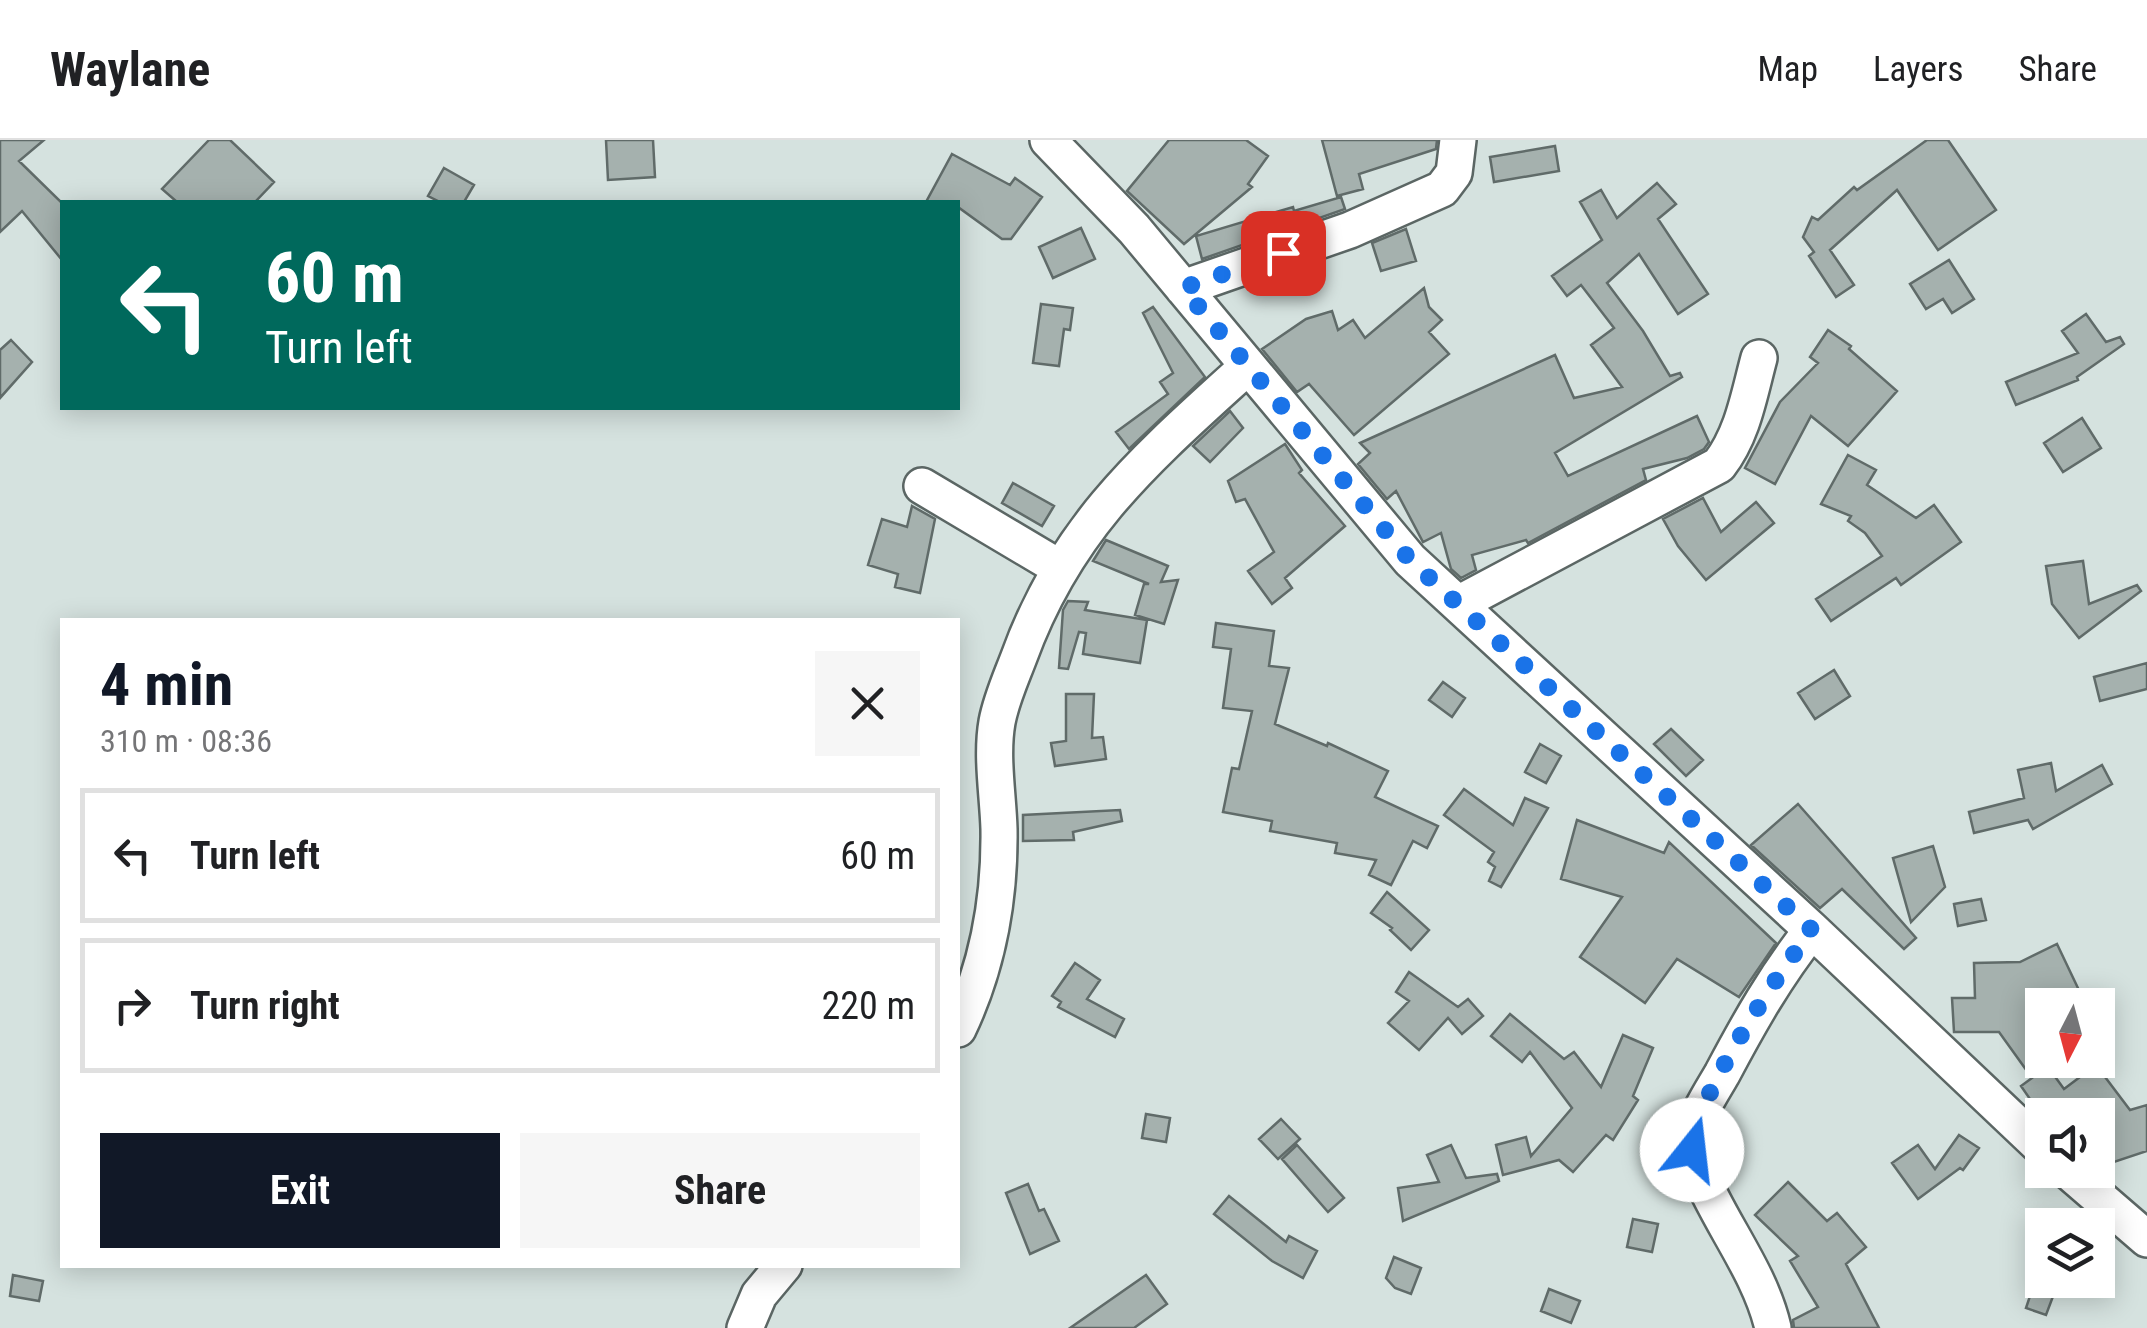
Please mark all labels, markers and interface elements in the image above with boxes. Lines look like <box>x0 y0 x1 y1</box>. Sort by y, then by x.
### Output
text: Waylane <box>50 41 210 98</box>
text: Map <box>1757 49 1818 90</box>
text: Layers <box>1873 49 1963 90</box>
text: Share <box>2018 49 2097 90</box>
pin <box>1241 211 1326 296</box>
icon: arrive <box>1256 226 1311 281</box>
text: 60 m <box>265 237 404 319</box>
icon: left <box>100 240 230 370</box>
text: Turn left <box>265 321 413 374</box>
text: 4 min <box>100 649 233 720</box>
button: close <box>815 651 920 756</box>
text: 310 m · 08:36 <box>100 722 272 760</box>
icon: left <box>105 828 160 883</box>
text: Turn left <box>190 834 320 878</box>
text: 60 m <box>840 834 915 878</box>
icon: right <box>105 978 160 1033</box>
text: Turn right <box>190 984 340 1028</box>
text: 220 m <box>821 984 915 1028</box>
north arrow <box>2025 988 2115 1078</box>
map controls <box>2025 988 2115 1298</box>
position arrow <box>1640 1098 1744 1202</box>
button: sound <box>2025 1098 2115 1188</box>
button: Exit <box>100 1133 500 1248</box>
button: Share <box>520 1133 920 1248</box>
button: layers <box>2025 1208 2115 1298</box>

